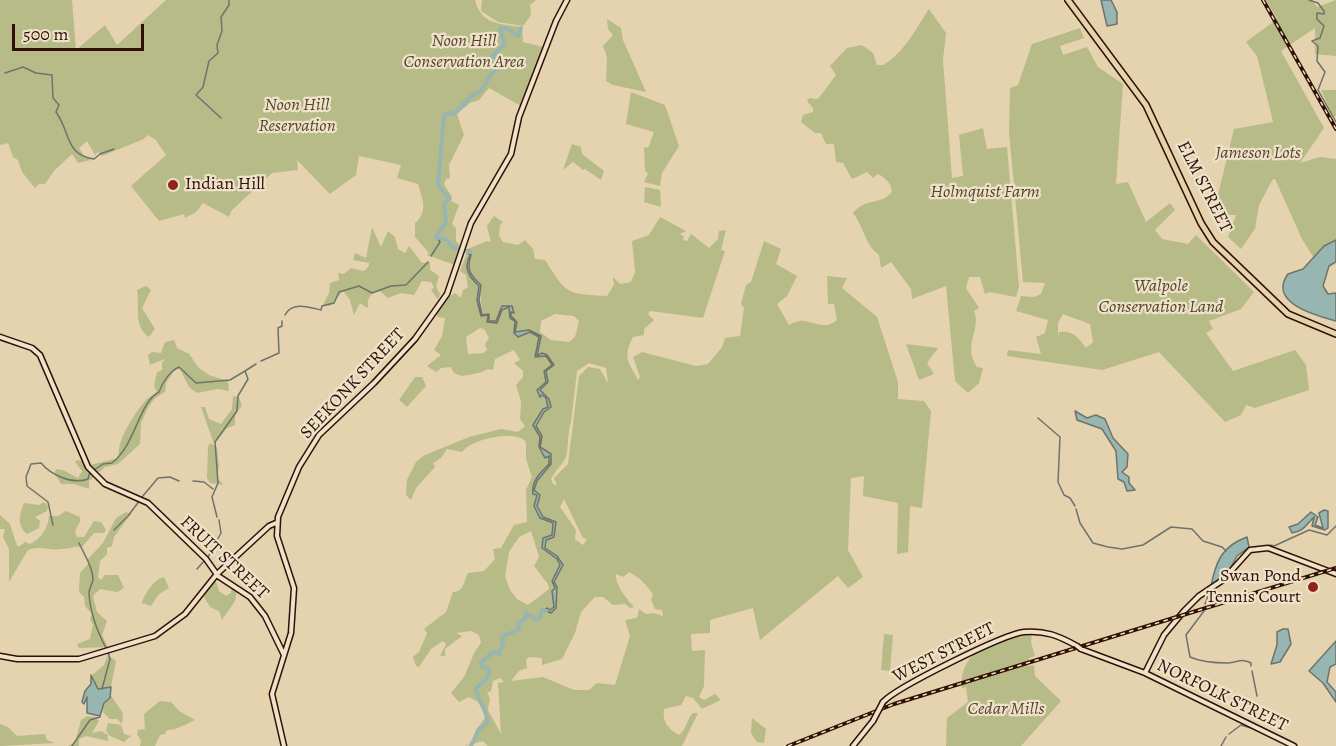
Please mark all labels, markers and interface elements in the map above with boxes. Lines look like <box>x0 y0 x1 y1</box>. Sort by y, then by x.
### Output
scale bar <box>15 12 147 50</box>
text: 500 m <box>23 22 68 46</box>
park label: Noon Hill Conservation Area <box>404 31 524 74</box>
park label: Noon Hill Reservation <box>258 95 336 138</box>
street label: ELM STREET <box>1172 138 1236 236</box>
park label: Jameson Lots <box>1215 143 1301 165</box>
place label: Indian Hill <box>185 174 265 196</box>
marker: Indian Hill <box>166 178 180 192</box>
park label: Holmquist Farm <box>930 182 1040 204</box>
park label: Walpole Conservation Land <box>1099 276 1223 318</box>
street label: SEEKONK STREET <box>296 324 410 444</box>
street label: FRUIT STREET <box>175 512 273 604</box>
place label: Swan Pond Tennis Court <box>1206 566 1301 608</box>
marker: Swan Pond Tennis Court <box>1306 580 1320 594</box>
street label: WEST STREET <box>889 618 999 688</box>
street label: NORFOLK STREET <box>1153 655 1291 737</box>
park label: Cedar Mills <box>967 699 1045 721</box>

